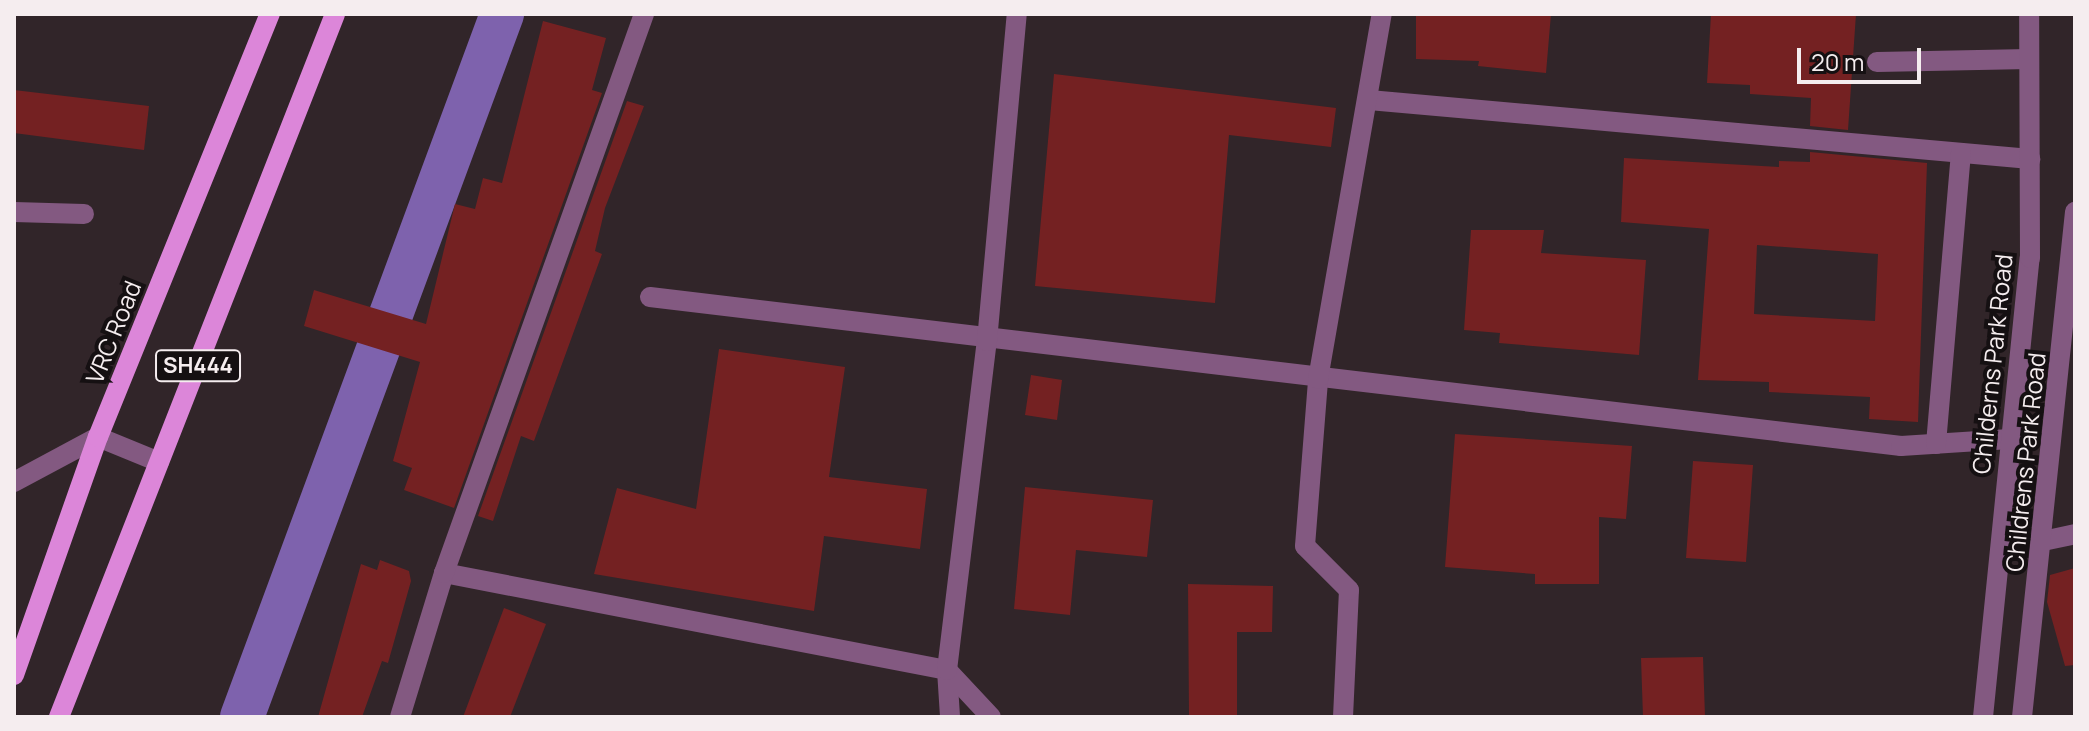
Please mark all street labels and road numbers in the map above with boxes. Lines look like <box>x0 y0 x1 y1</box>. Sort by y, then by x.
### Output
street label: Childerns Park Road <box>1966 253 2018 475</box>
street label: VRC Road <box>79 276 147 388</box>
road number: SH444 <box>154 348 242 384</box>
street label: Childrens Park Road <box>1999 351 2051 573</box>

